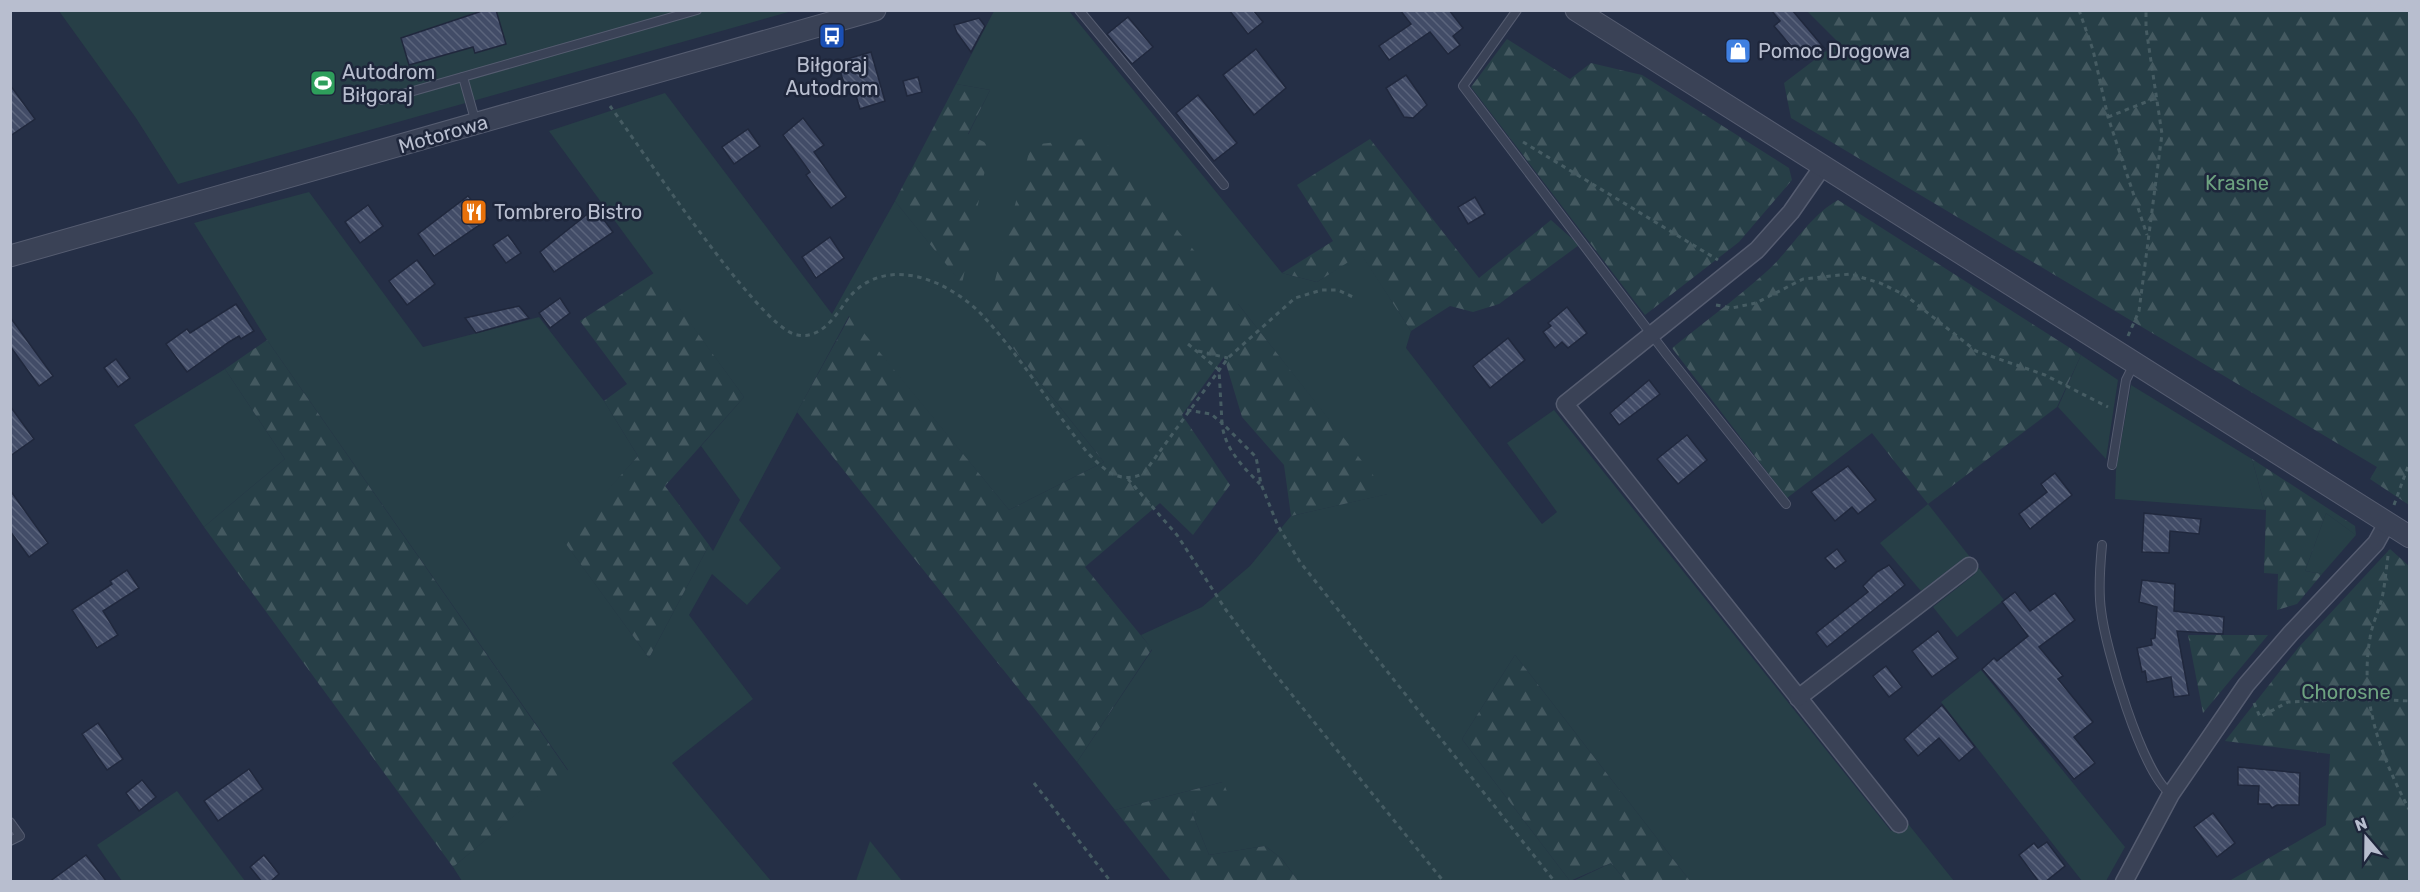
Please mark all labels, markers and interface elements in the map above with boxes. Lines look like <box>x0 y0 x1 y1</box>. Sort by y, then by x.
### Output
bus stop icon: Biłgoraj Autodrom <box>817 21 847 51</box>
shop icon: Pomoc Drogowa <box>1723 36 1753 66</box>
place label: Pomoc Drogowa <box>1758 39 1910 63</box>
place label: Biłgoraj Autodrom <box>785 53 879 100</box>
place label: Autodrom Biłgoraj <box>342 60 435 107</box>
sports icon: Autodrom Biłgoraj <box>308 68 338 98</box>
street label: Motorowa <box>395 110 491 158</box>
park label: Krasne <box>2205 171 2269 195</box>
restaurant icon: Tombrero Bistro <box>459 197 489 227</box>
place label: Tombrero Bistro <box>494 200 642 224</box>
park label: Chorosne <box>2301 680 2391 704</box>
north arrow <box>2336 808 2396 868</box>
text: N <box>2352 813 2370 835</box>

